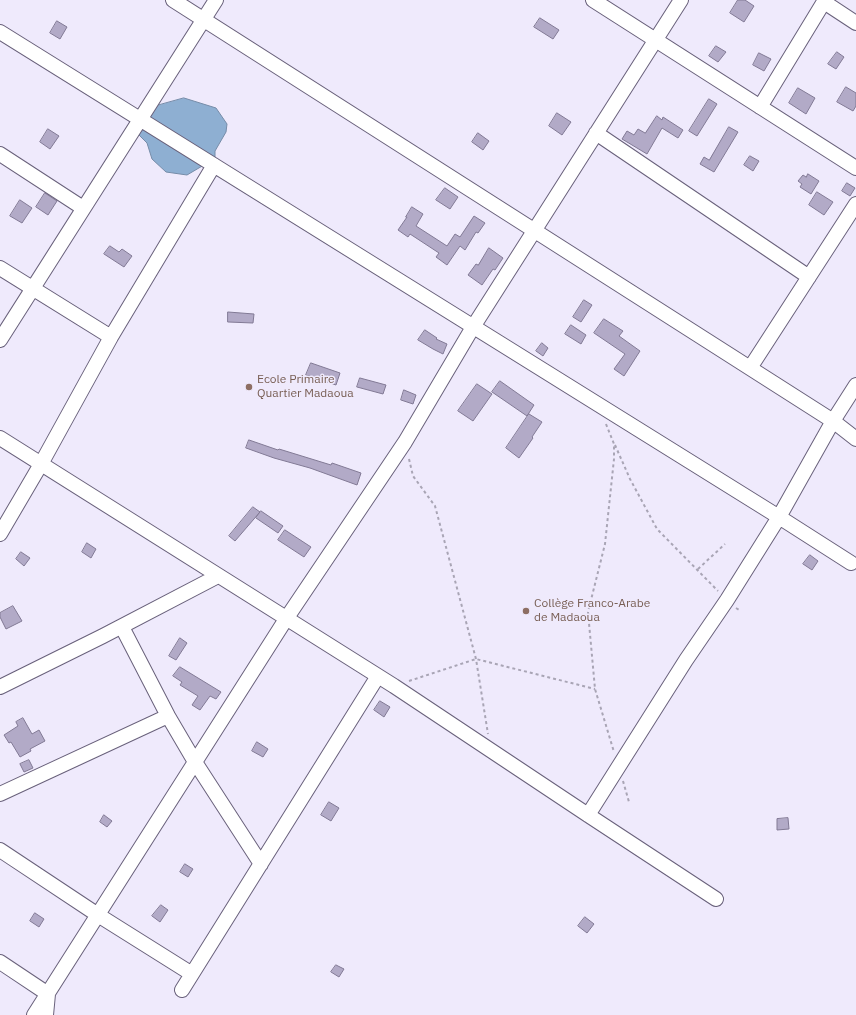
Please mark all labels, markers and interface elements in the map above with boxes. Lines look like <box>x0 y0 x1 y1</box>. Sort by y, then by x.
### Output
place label: Ecole Primaire Quartier Madaoua <box>257 373 354 401</box>
marker: Ecole Primaire Quartier Madaoua <box>244 382 254 392</box>
place label: Collège Franco-Arabe de Madaoua <box>534 597 650 625</box>
marker: Collège Franco-Arabe de Madaoua <box>521 606 531 616</box>

